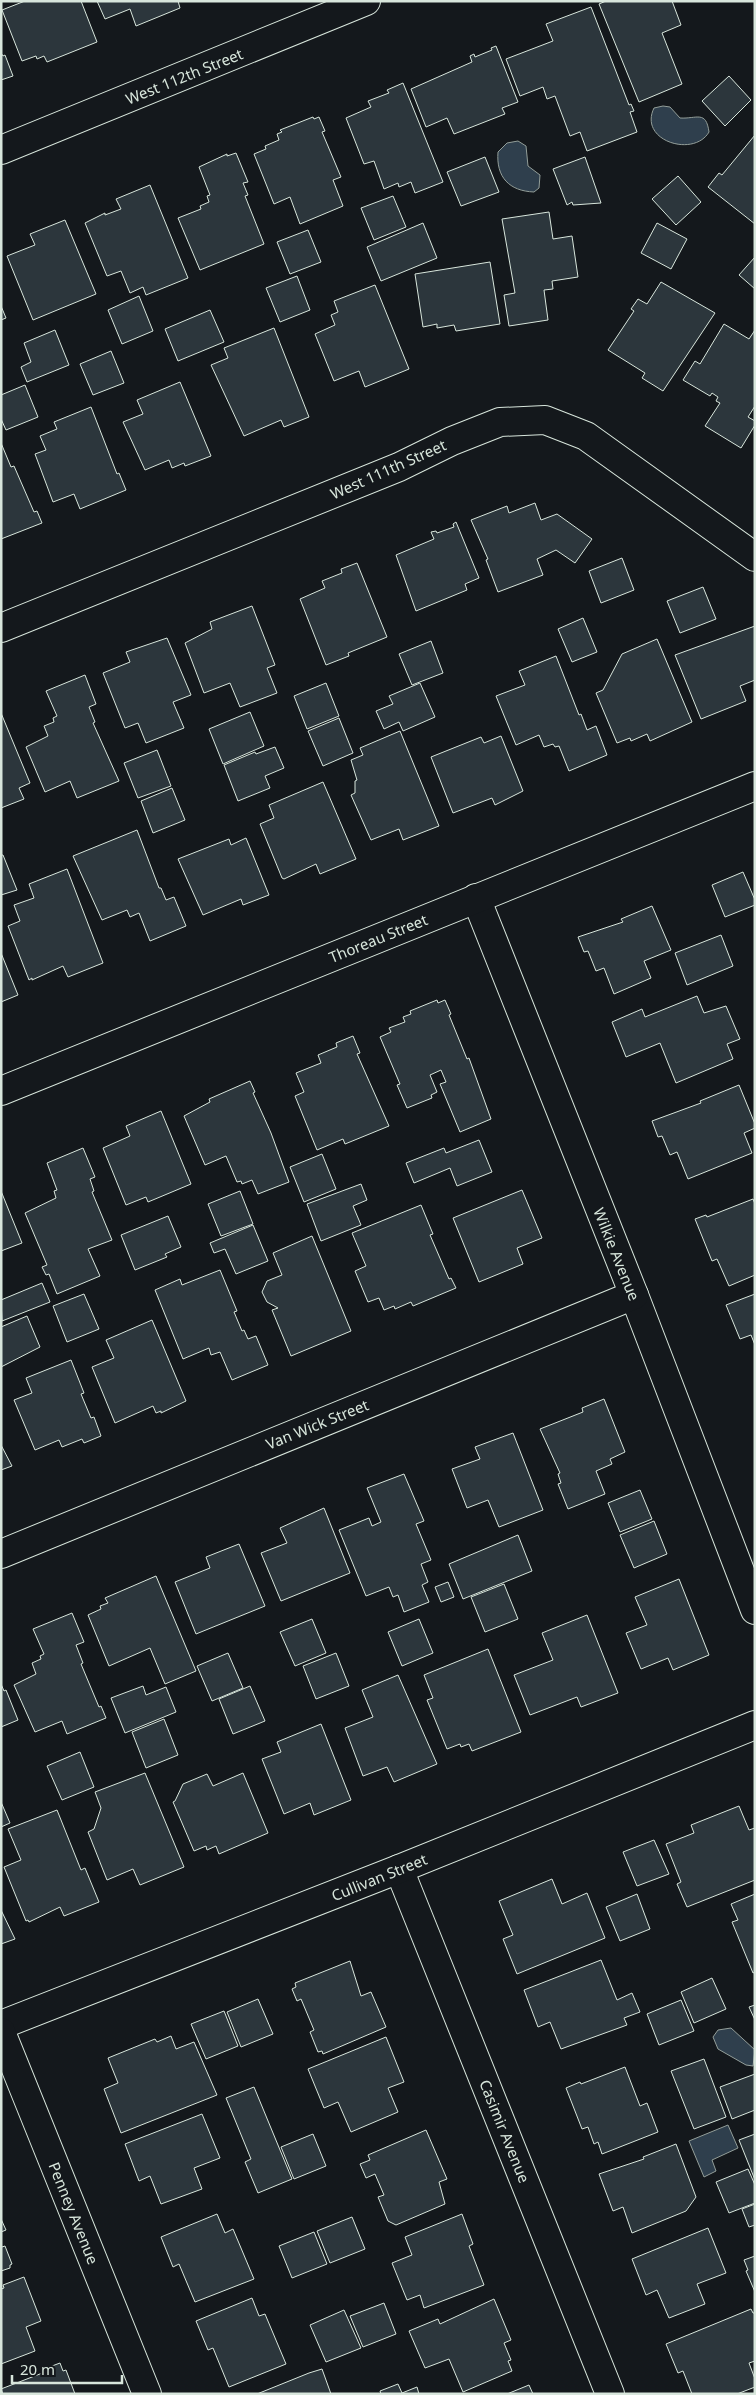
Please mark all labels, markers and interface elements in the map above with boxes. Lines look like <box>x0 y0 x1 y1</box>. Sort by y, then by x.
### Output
street label: West 112th Street <box>122 43 246 109</box>
street label: West 111th Street <box>327 434 450 504</box>
street label: Thoreau Street <box>326 909 431 967</box>
street label: Wilkie Avenue <box>589 1205 645 1303</box>
street label: Van Wick Street <box>263 1394 372 1454</box>
street label: Cullivan Street <box>328 1849 430 1905</box>
street label: Casimir Avenue <box>475 2076 535 2186</box>
street label: Penney Avenue <box>44 2159 104 2267</box>
scale bar <box>12 2352 122 2384</box>
text: 20 m <box>20 2359 55 2379</box>

